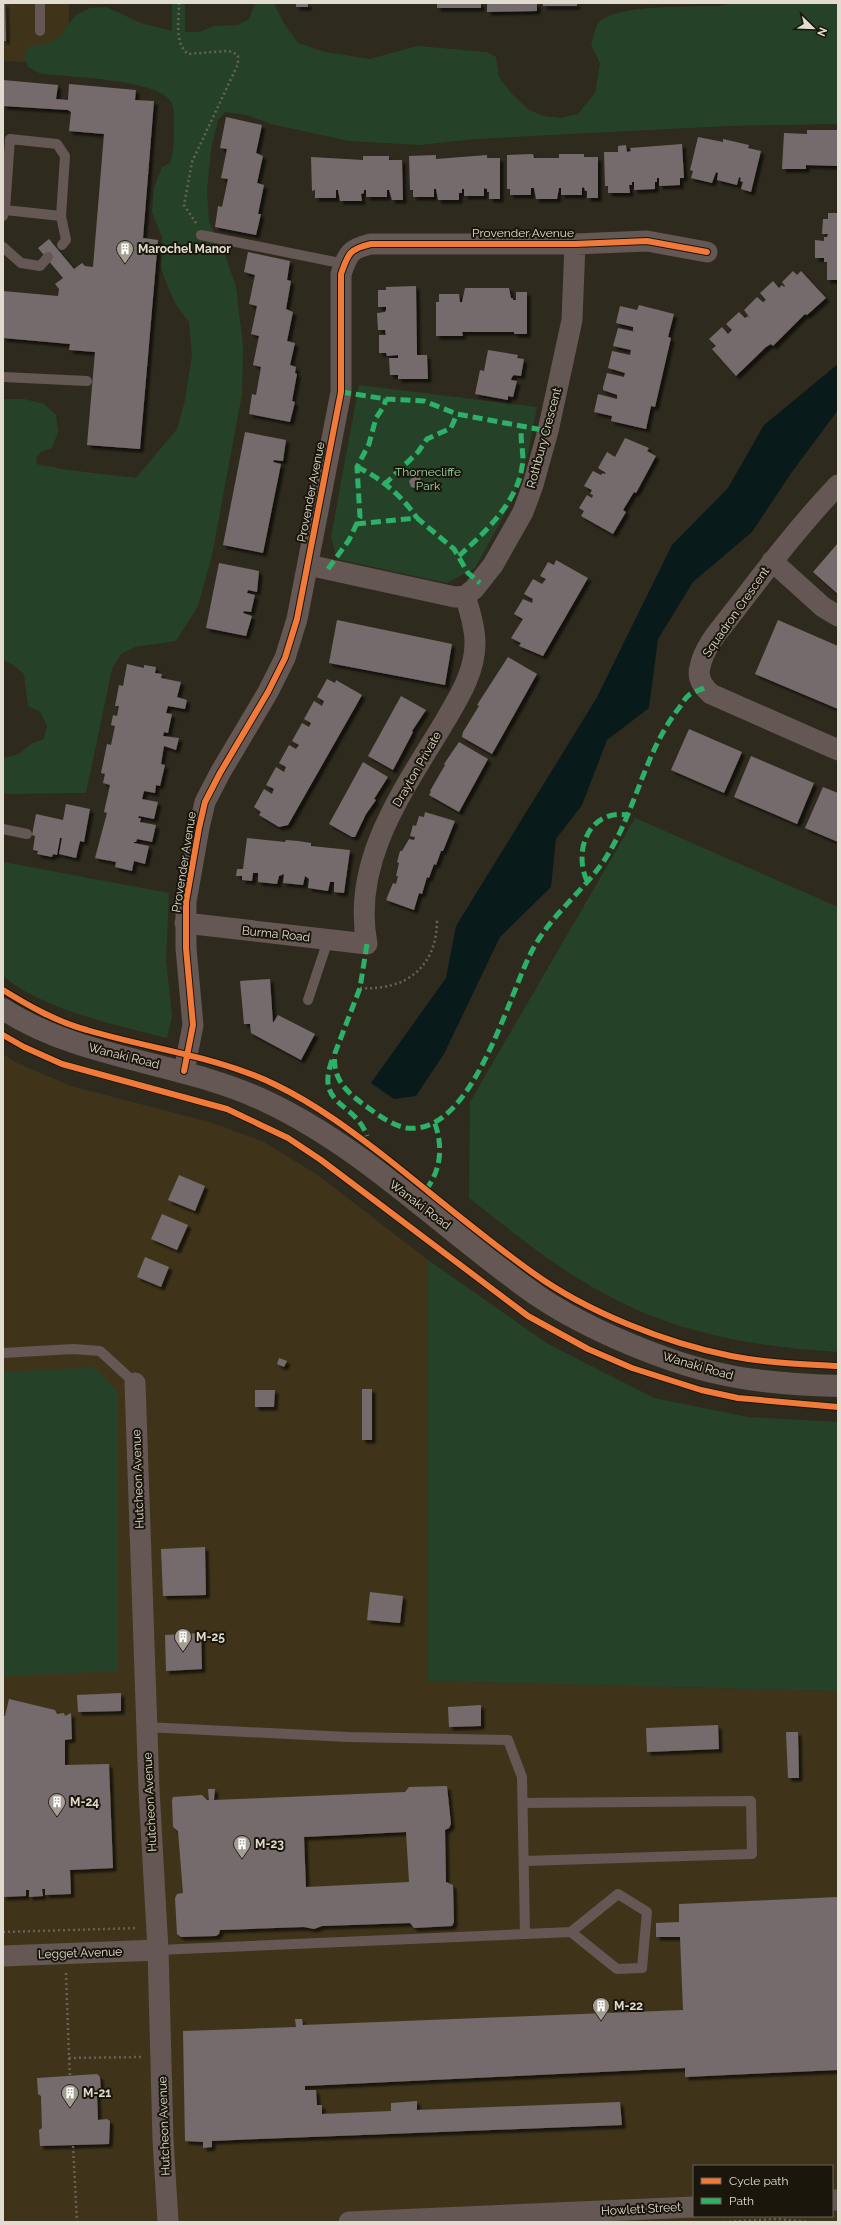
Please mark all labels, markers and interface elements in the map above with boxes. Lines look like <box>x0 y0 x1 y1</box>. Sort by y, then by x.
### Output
north arrow <box>793 8 833 48</box>
text: N <box>814 25 829 38</box>
street label: Provender Avenue <box>472 226 574 240</box>
building icon: Marochel Manor <box>115 239 135 264</box>
place label: Marochel Manor <box>138 242 231 256</box>
street label: Rothbury Crescent <box>524 386 564 490</box>
street label: Provender Avenue <box>294 441 328 543</box>
park label: Thornecliffe Park <box>395 465 461 493</box>
street label: Squadron Crescent <box>700 564 772 660</box>
street label: Drayton Private <box>390 729 444 809</box>
street label: Provender Avenue <box>169 811 199 913</box>
street label: Burma Road <box>241 923 311 945</box>
street label: Wanaki Road <box>87 1040 161 1072</box>
street label: Wanaki Road <box>387 1177 453 1233</box>
street label: Wanaki Road <box>661 1349 735 1383</box>
street label: Hutcheon Avenue <box>129 1429 147 1529</box>
building icon: M-25 <box>173 1627 193 1652</box>
place label: M-25 <box>196 1630 225 1644</box>
street label: Hutcheon Avenue <box>140 1752 160 1852</box>
building icon: M-24 <box>47 1792 67 1817</box>
place label: M-24 <box>70 1795 99 1809</box>
building icon: M-23 <box>232 1834 252 1859</box>
place label: M-23 <box>255 1837 284 1851</box>
street label: Legget Avenue <box>38 1945 122 1961</box>
building icon: M-22 <box>591 1996 611 2021</box>
place label: M-22 <box>614 1999 643 2013</box>
street label: Hutcheon Avenue <box>155 2076 173 2176</box>
building icon: M-21 <box>60 2083 80 2108</box>
place label: M-21 <box>83 2086 111 2100</box>
legend <box>693 2165 833 2217</box>
text: Cycle path <box>729 2174 788 2188</box>
text: Path <box>729 2194 754 2208</box>
street label: Howlett Street <box>601 2200 681 2218</box>

